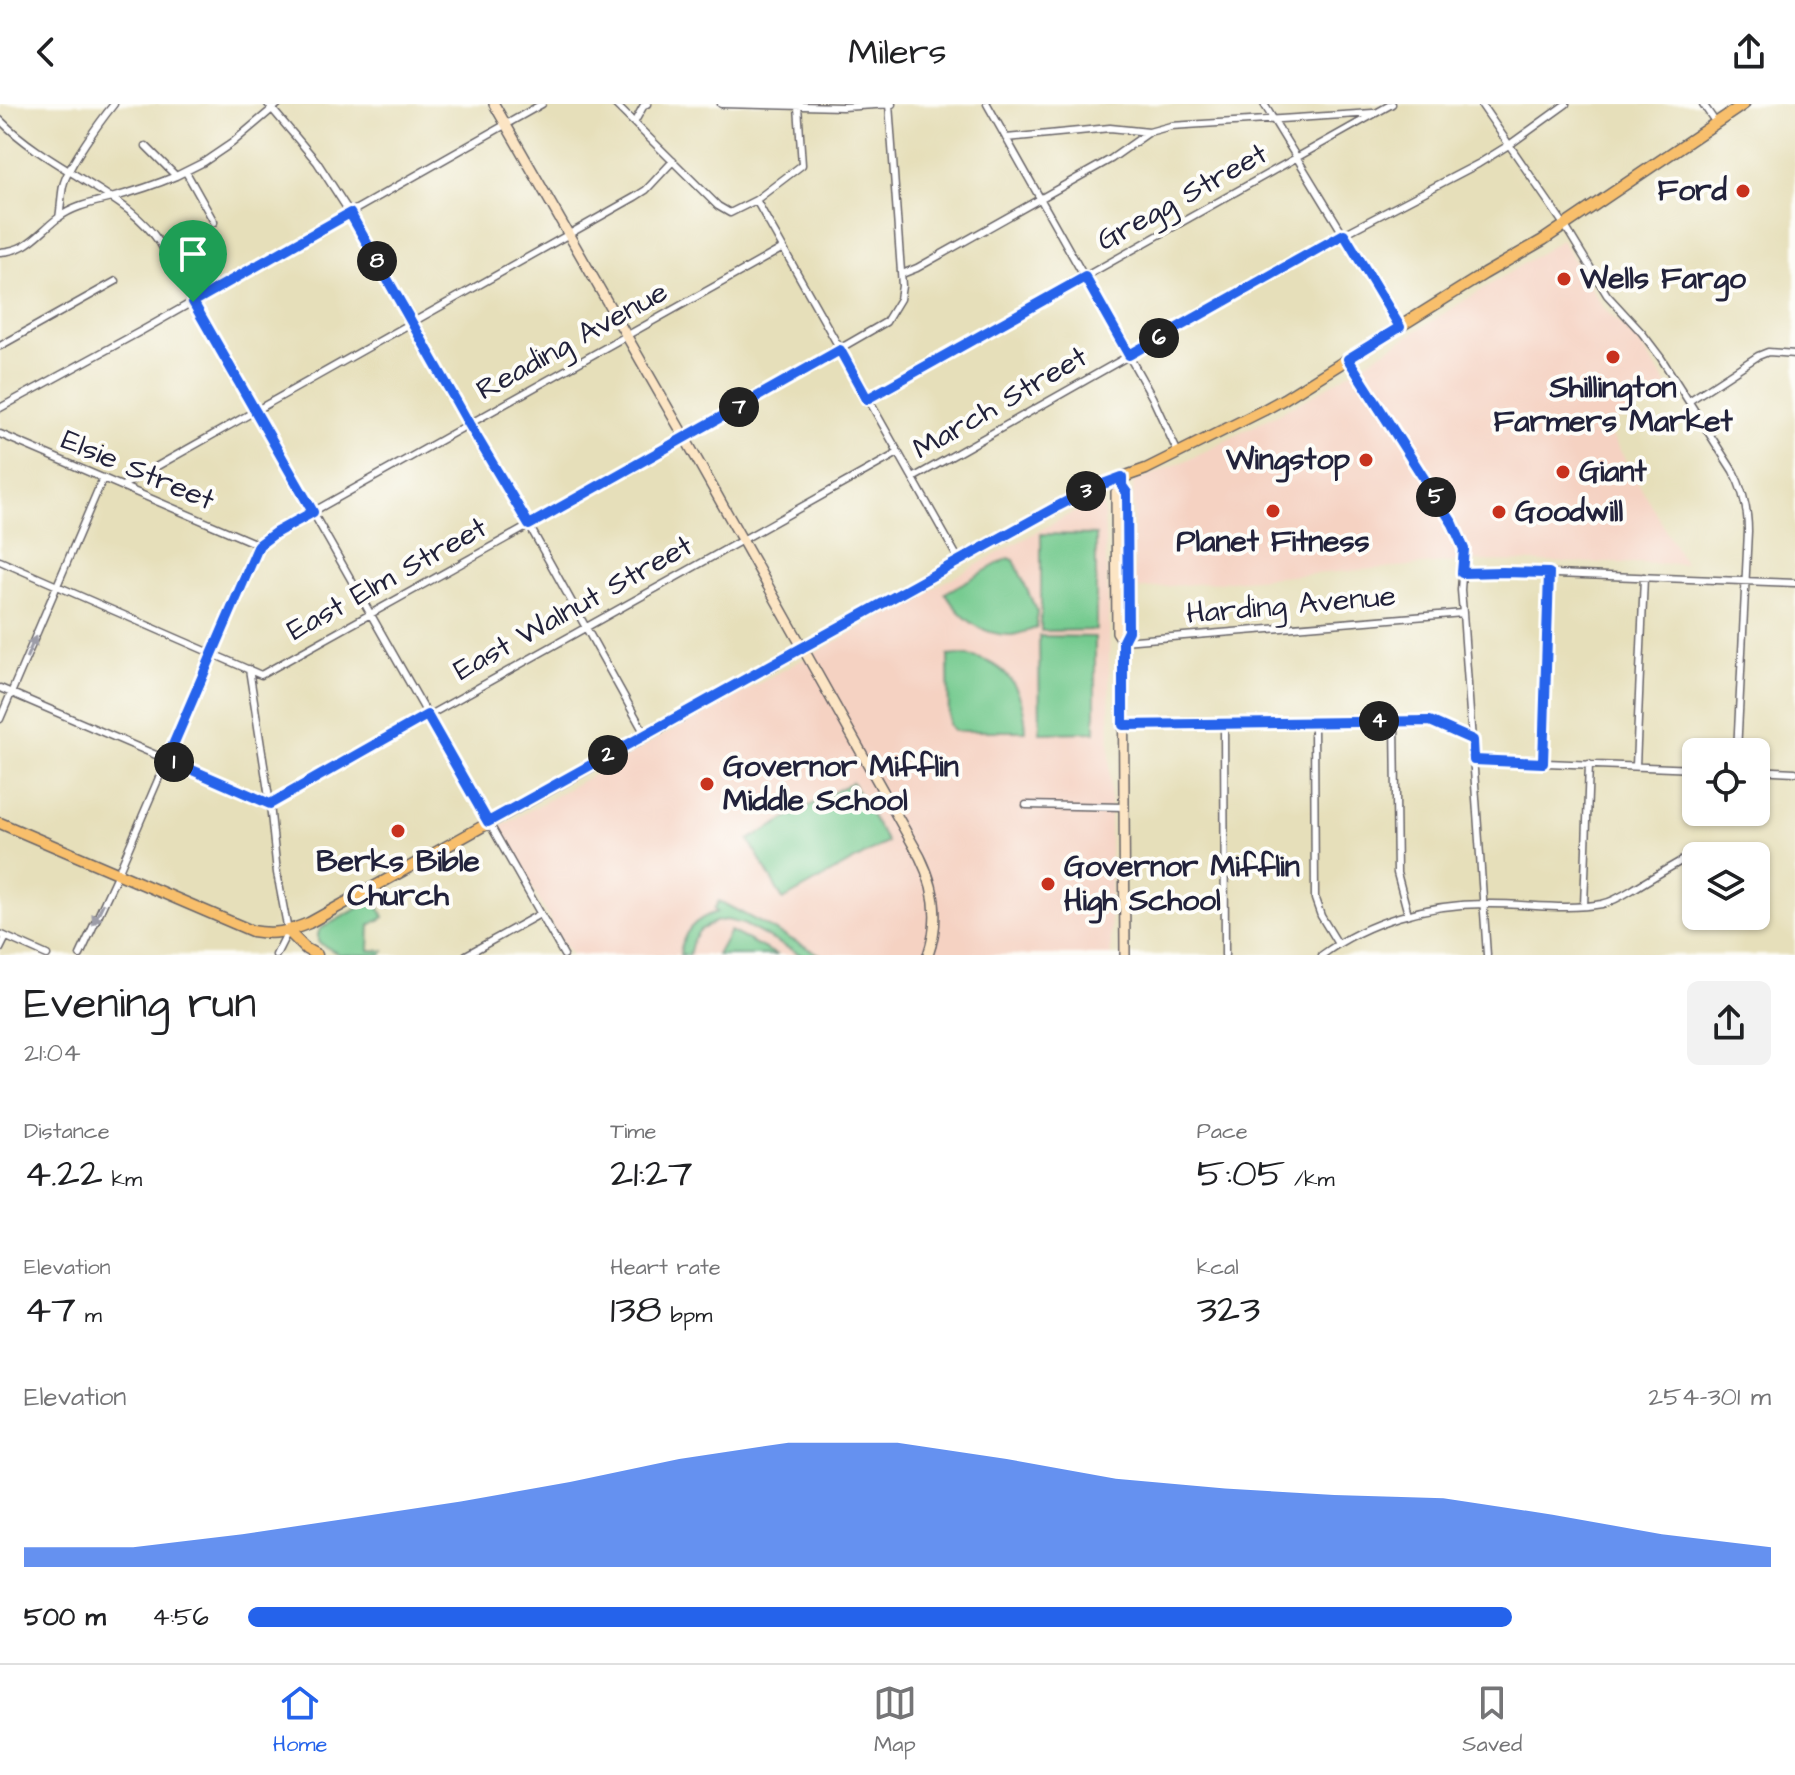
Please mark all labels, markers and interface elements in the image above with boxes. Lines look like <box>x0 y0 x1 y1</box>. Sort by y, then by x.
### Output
text: Milers <box>848 27 947 78</box>
icon: back <box>24 30 68 74</box>
icon: share <box>1727 30 1771 74</box>
street label: Gregg Street <box>1089 133 1275 262</box>
place label: Ford <box>1657 170 1728 212</box>
marker: Ford <box>1734 182 1752 200</box>
pin <box>159 220 227 302</box>
icon: arrive <box>171 232 215 276</box>
pin: 8 <box>357 241 397 281</box>
text: 8 <box>370 245 384 276</box>
place label: Wells Fargo <box>1579 258 1746 302</box>
marker: Wells Fargo <box>1555 270 1573 288</box>
street label: Reading Avenue <box>469 271 676 412</box>
pin: 6 <box>1139 318 1179 358</box>
text: 6 <box>1152 322 1166 353</box>
street label: March Street <box>905 336 1095 470</box>
marker: Shillington Farmers Market <box>1604 348 1622 366</box>
place label: Shillington Farmers Market <box>1493 367 1733 443</box>
pin: 7 <box>719 387 759 427</box>
text: 7 <box>732 391 746 422</box>
street label: Elsie Street <box>55 419 221 521</box>
place label: Wingstop <box>1225 439 1350 483</box>
marker: Wingstop <box>1357 451 1375 469</box>
place label: Giant <box>1579 451 1648 493</box>
marker: Giant <box>1554 463 1572 481</box>
pin: 3 <box>1066 471 1106 511</box>
text: 3 <box>1080 475 1092 506</box>
pin: 5 <box>1416 477 1456 517</box>
text: 5 <box>1428 481 1444 512</box>
place label: Goodwill <box>1515 491 1623 533</box>
marker: Planet Fitness <box>1264 502 1282 520</box>
marker: Goodwill <box>1490 503 1508 521</box>
street label: East Elm Street <box>279 507 495 651</box>
place label: Planet Fitness <box>1176 521 1370 563</box>
street label: East Walnut Street <box>446 525 700 691</box>
street label: Harding Avenue <box>1185 575 1397 636</box>
one-way arrow <box>24 635 37 659</box>
pin: 4 <box>1359 701 1399 741</box>
text: 4 <box>1372 705 1386 736</box>
pin: 2 <box>588 735 628 775</box>
map controls <box>1682 738 1770 930</box>
button: locate <box>1682 738 1770 826</box>
text: 2 <box>602 739 614 770</box>
pin: 1 <box>154 742 194 782</box>
text: 1 <box>173 746 175 777</box>
place label: Governor Mifflin Middle School <box>723 746 959 822</box>
marker: Governor Mifflin Middle School <box>698 775 716 793</box>
marker: Berks Bible Church <box>389 822 407 840</box>
place label: Berks Bible Church <box>316 841 480 917</box>
button: layers <box>1682 842 1770 930</box>
place label: Governor Mifflin High School <box>1064 846 1300 924</box>
marker: Governor Mifflin High School <box>1039 875 1057 893</box>
one-way arrow <box>91 902 105 926</box>
text: Evening run <box>24 974 256 1035</box>
button: share <box>1687 981 1771 1065</box>
text: 21:04 <box>24 1035 81 1071</box>
text: Distance <box>24 1116 110 1147</box>
text: Time <box>610 1116 656 1147</box>
text: Pace <box>1197 1116 1248 1147</box>
text: 4.22 <box>24 1147 103 1202</box>
text: 21:27 <box>610 1147 693 1202</box>
text: 5:05 <box>1197 1147 1285 1202</box>
text: km <box>103 1164 142 1195</box>
text: /km <box>1285 1164 1335 1195</box>
text: Elevation <box>24 1252 111 1283</box>
text: Heart rate <box>610 1252 721 1283</box>
text: kcal <box>1197 1252 1239 1283</box>
text: 47 <box>24 1283 76 1338</box>
text: 138 <box>610 1283 662 1338</box>
text: 323 <box>1197 1283 1260 1338</box>
text: m <box>76 1300 102 1331</box>
text: bpm <box>662 1300 712 1331</box>
text: Elevation <box>24 1379 126 1415</box>
text: 254–301 m <box>1648 1379 1771 1415</box>
text: 500 m <box>24 1599 106 1635</box>
text: 4:56 <box>152 1599 209 1635</box>
tab: Home <box>273 1681 327 1760</box>
tab: Map <box>873 1681 917 1760</box>
tab: Saved <box>1462 1681 1522 1760</box>

